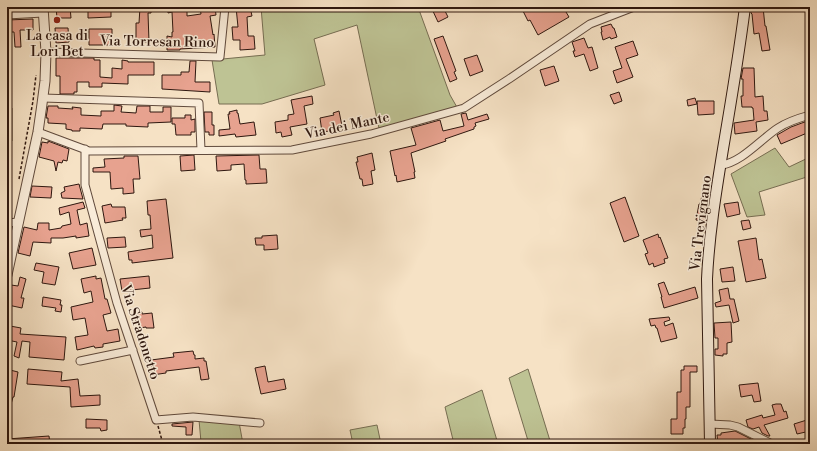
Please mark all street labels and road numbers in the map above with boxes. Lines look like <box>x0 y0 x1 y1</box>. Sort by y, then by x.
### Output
street label: Via Torresan Rino <box>99 32 215 52</box>
street label: Via dei Mante <box>302 108 391 144</box>
street label: Via Trevignano <box>686 174 716 273</box>
street label: Via Stradonetto <box>116 282 164 382</box>

